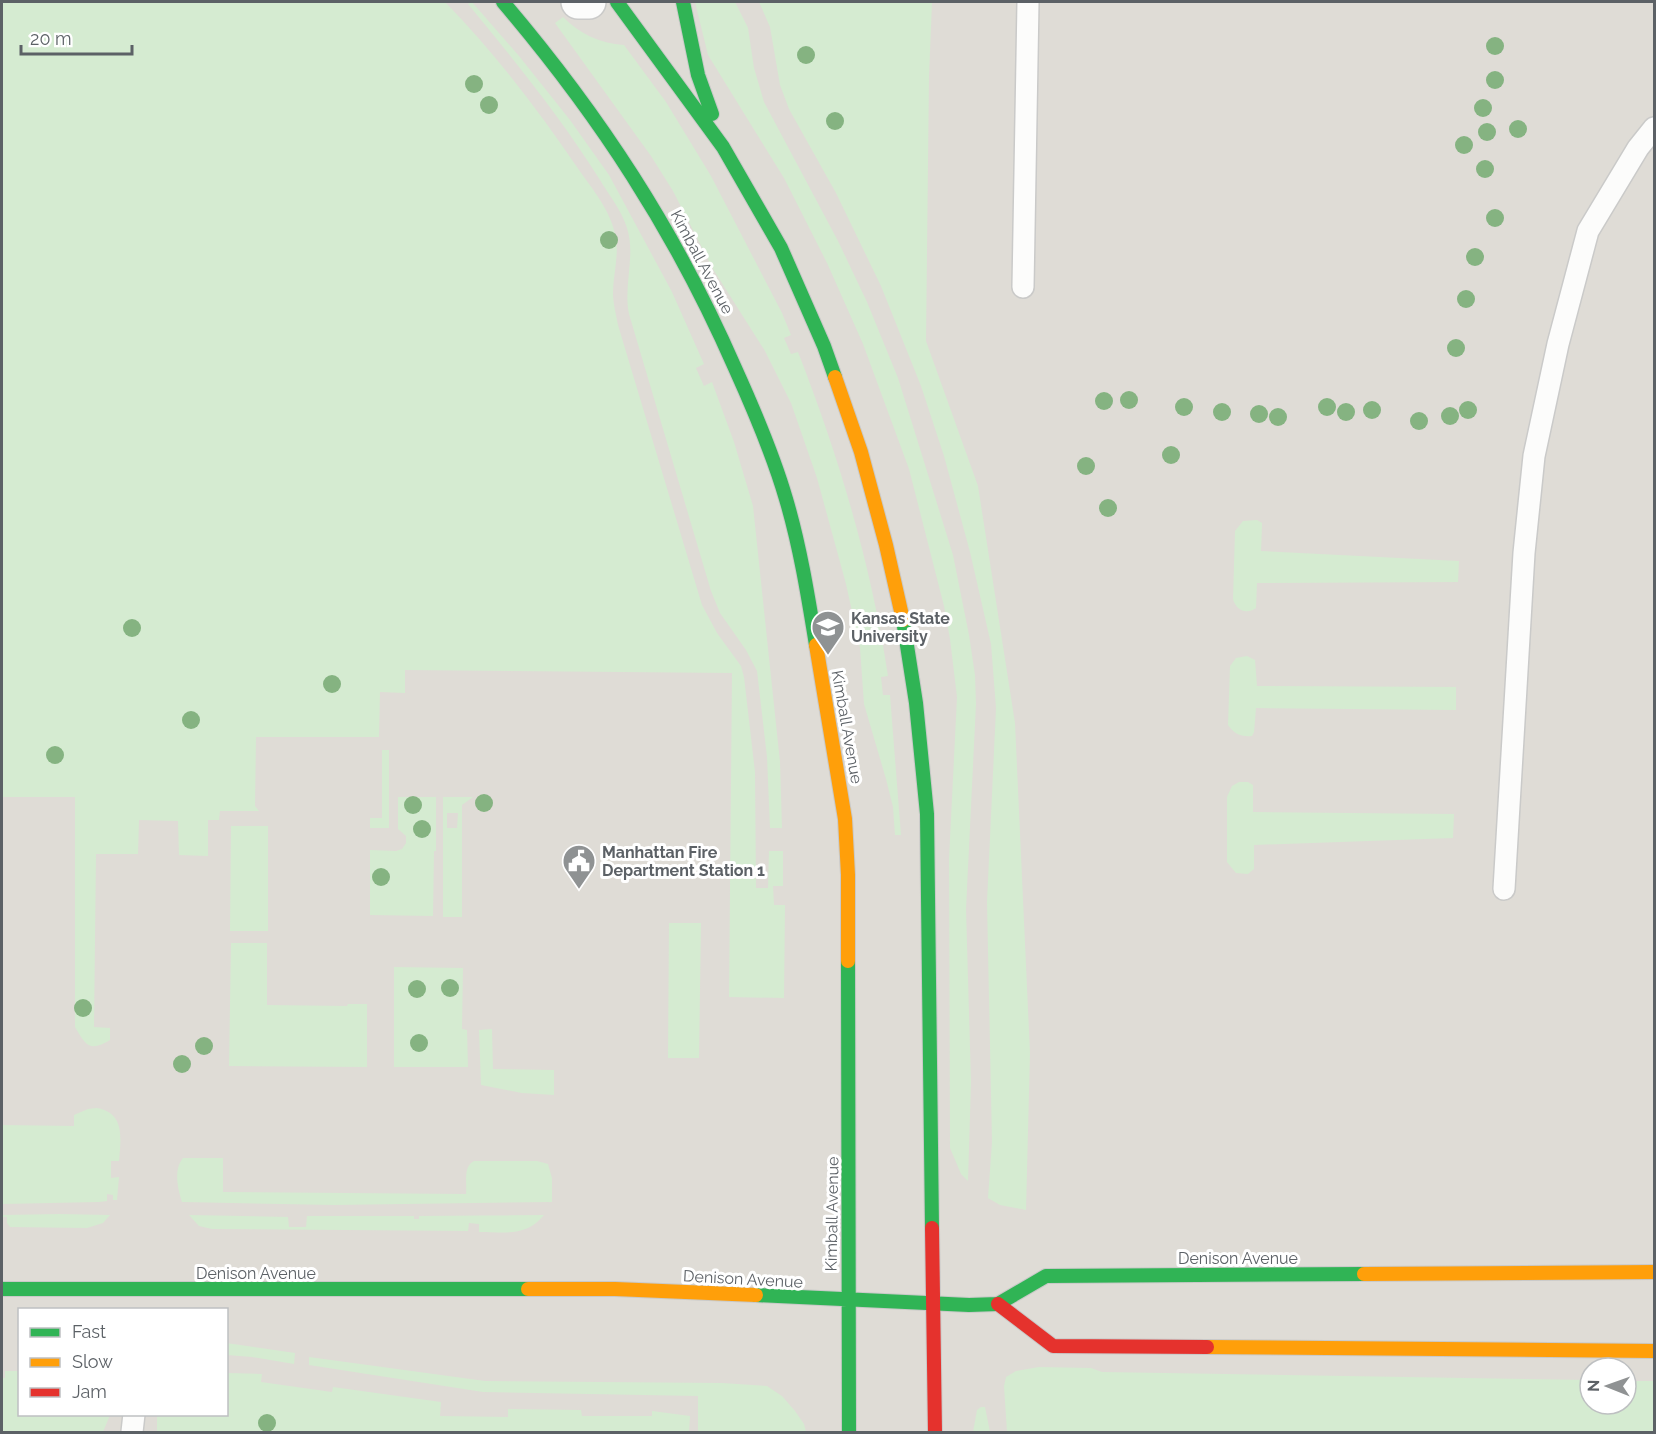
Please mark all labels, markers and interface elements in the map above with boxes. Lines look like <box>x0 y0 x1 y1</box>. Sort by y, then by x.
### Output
scale bar <box>21 18 132 56</box>
text: 20 m <box>30 28 72 49</box>
street label: Kimball Avenue <box>667 207 737 317</box>
school or university icon: Kansas State University <box>810 609 846 656</box>
place label: Kansas State University <box>851 609 950 646</box>
street label: Kimball Avenue <box>828 669 866 785</box>
public building icon: Manhattan Fire Department Station 1 <box>561 843 597 890</box>
place label: Manhattan Fire Department Station 1 <box>602 843 765 880</box>
street label: Kimball Avenue <box>821 1156 843 1272</box>
street label: Denison Avenue <box>1178 1249 1298 1268</box>
street label: Denison Avenue <box>196 1264 316 1283</box>
street label: Denison Avenue <box>683 1266 803 1292</box>
legend <box>18 1308 228 1416</box>
text: Fast <box>72 1321 106 1342</box>
text: Slow <box>72 1351 113 1372</box>
north arrow <box>1578 1356 1638 1416</box>
text: N <box>1584 1379 1603 1392</box>
text: Jam <box>72 1381 107 1402</box>

